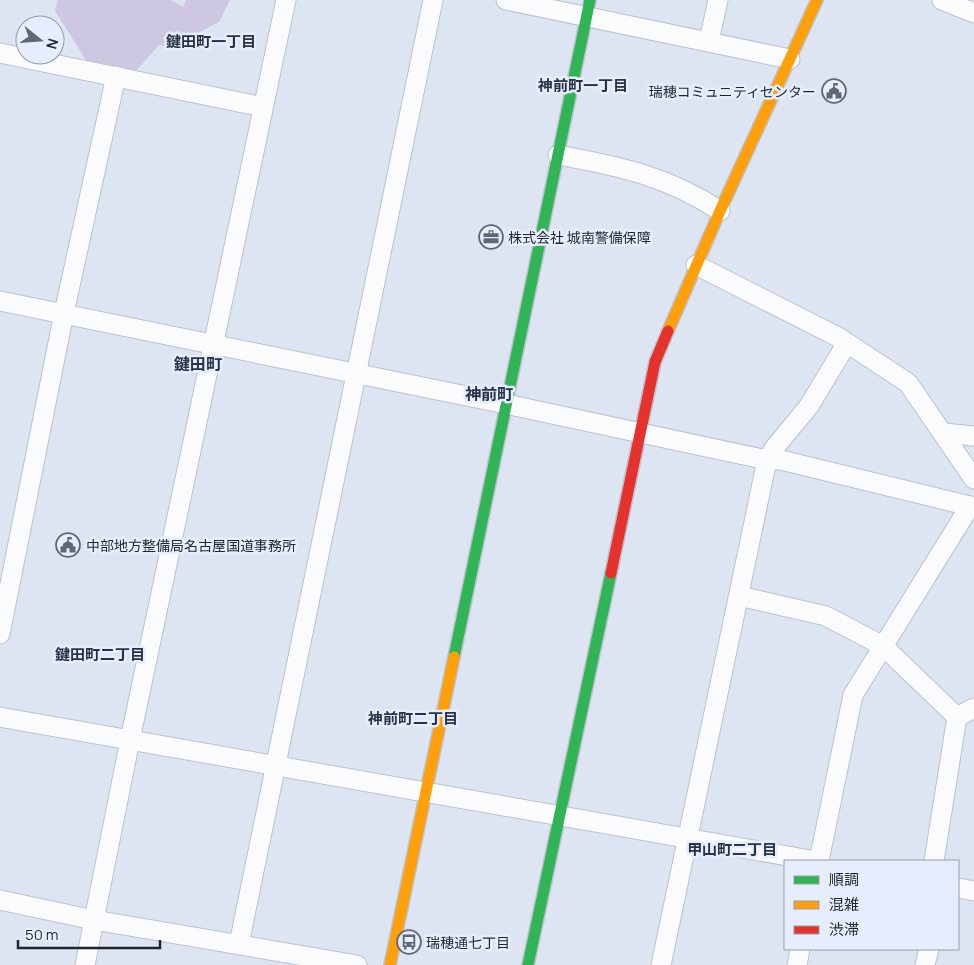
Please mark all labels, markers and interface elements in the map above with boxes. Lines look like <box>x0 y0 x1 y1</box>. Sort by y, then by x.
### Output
north arrow <box>15 15 65 65</box>
district label: 鍵田町一丁目 <box>166 31 256 52</box>
text: N <box>42 36 63 52</box>
district label: 神前町一丁目 <box>537 75 628 96</box>
public building icon: 瑞穂コミュニティセンター <box>821 78 847 104</box>
place label: 瑞穂コミュニティセンター <box>649 82 816 101</box>
office icon: 株式会社 城南警備保障 <box>478 224 504 250</box>
place label: 株式会社 城南警備保障 <box>508 228 651 247</box>
district label: 鍵田町 <box>174 353 222 375</box>
district label: 神前町 <box>465 383 513 405</box>
public building icon: 中部地方整備局名古屋国道事務所 <box>55 532 81 558</box>
place label: 中部地方整備局名古屋国道事務所 <box>86 536 296 555</box>
district label: 鍵田町二丁目 <box>55 644 145 665</box>
district label: 神前町二丁目 <box>367 708 458 729</box>
district label: 甲山町二丁目 <box>687 839 777 860</box>
legend <box>784 860 959 950</box>
text: 順調 <box>829 869 859 890</box>
text: 混雑 <box>829 894 859 915</box>
scale bar <box>18 918 160 950</box>
text: 渋滞 <box>829 919 859 940</box>
text: 50 m <box>25 924 59 945</box>
bus stop icon: 瑞穂通七丁目 <box>396 929 422 955</box>
place label: 瑞穂通七丁目 <box>426 933 510 952</box>

